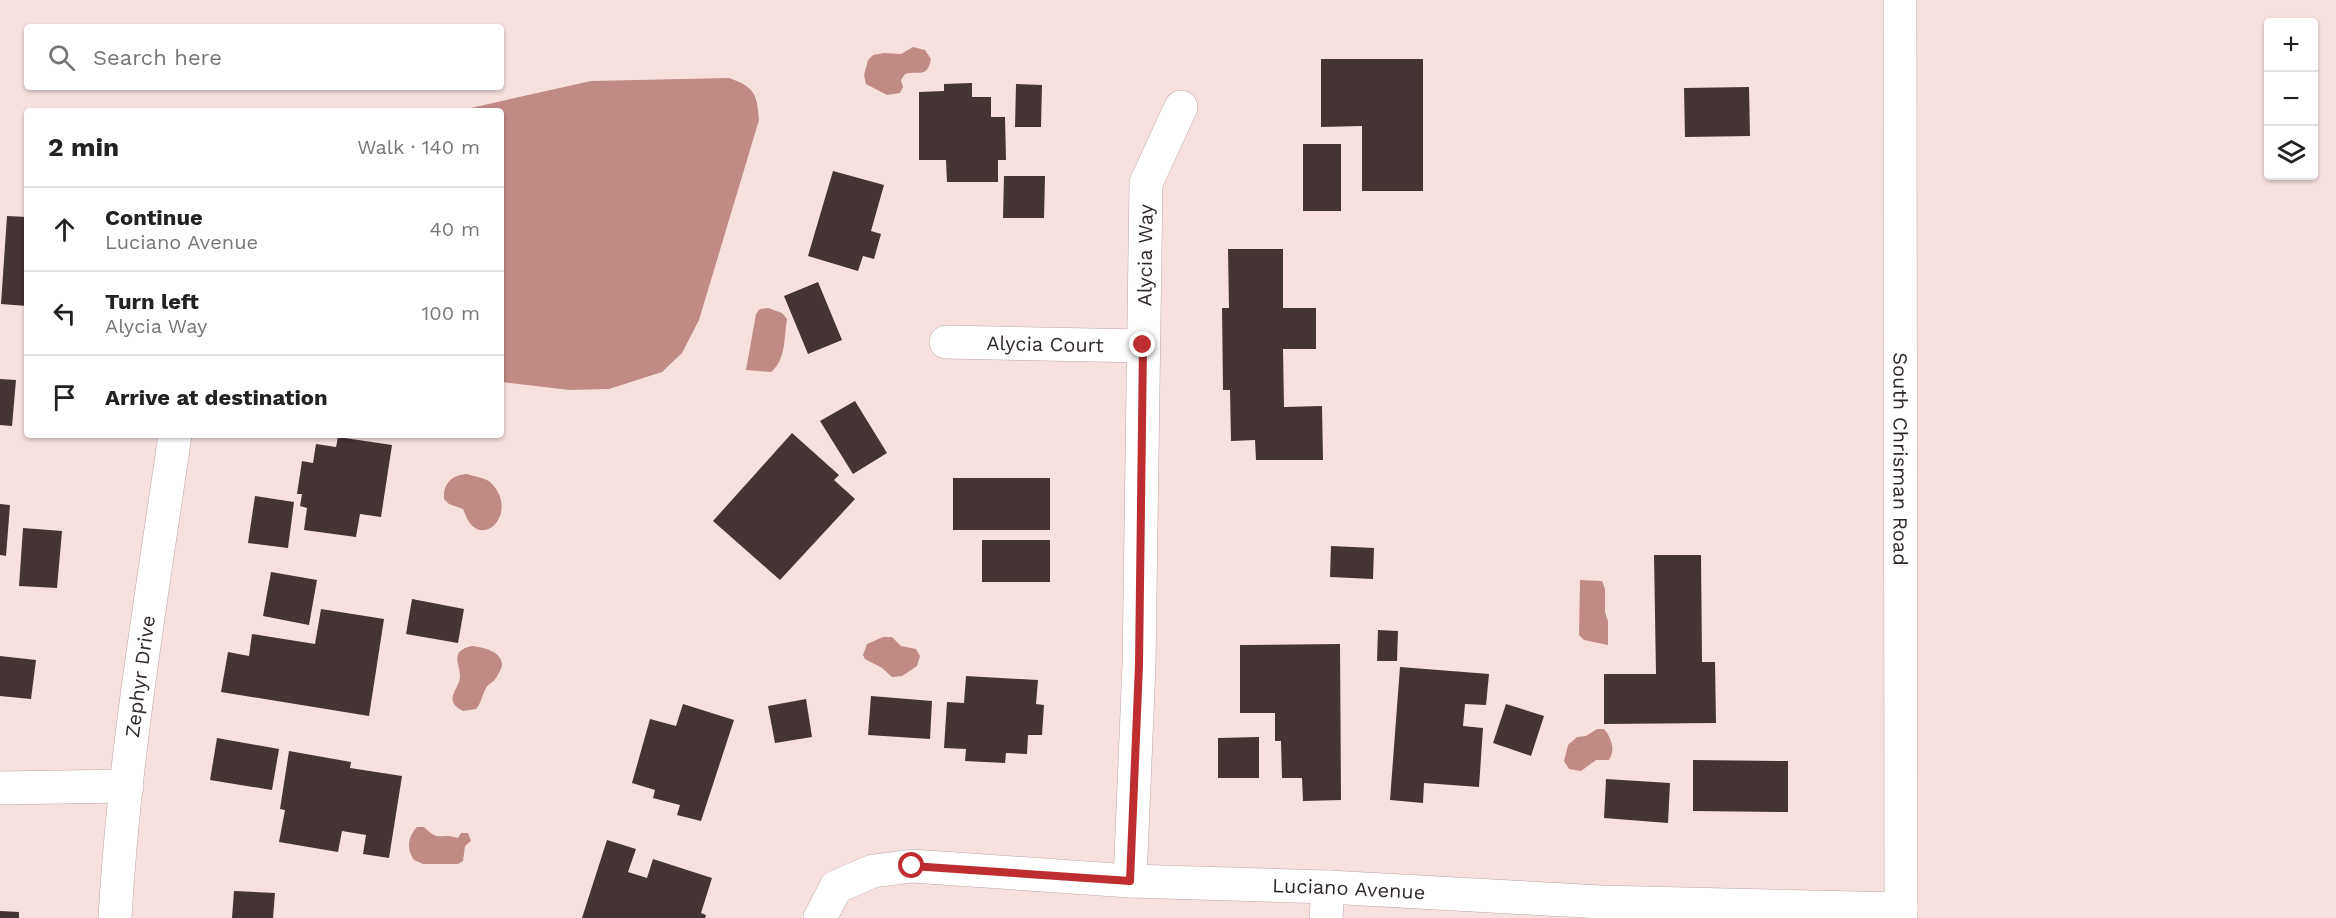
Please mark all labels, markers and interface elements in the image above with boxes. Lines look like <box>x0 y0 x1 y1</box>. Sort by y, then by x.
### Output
map controls <box>2264 18 2318 180</box>
button: + <box>2264 18 2318 72</box>
search box <box>24 24 504 90</box>
icon: search <box>45 41 78 74</box>
text: Search here <box>93 45 222 70</box>
button: − <box>2264 72 2318 126</box>
button: layers <box>2264 126 2318 180</box>
text: 2 min <box>48 132 119 162</box>
text: Walk · 140 m <box>357 135 480 159</box>
street label: Alycia Way <box>1132 203 1158 307</box>
text: Continue <box>105 205 203 230</box>
icon: ahead <box>48 213 81 246</box>
text: 40 m <box>429 217 480 241</box>
text: Luciano Avenue <box>105 230 258 254</box>
text: Turn left <box>105 289 199 314</box>
icon: left <box>48 297 81 330</box>
text: 100 m <box>421 301 480 325</box>
text: Alycia Way <box>105 314 207 338</box>
street label: Alycia Court <box>986 331 1105 357</box>
route end <box>1129 331 1155 357</box>
street label: South Chrisman Road <box>1888 352 1913 566</box>
icon: arrive <box>48 381 81 414</box>
text: Arrive at destination <box>105 385 328 410</box>
street label: Zephyr Drive <box>120 614 160 739</box>
route start <box>898 852 924 878</box>
street label: Luciano Avenue <box>1272 873 1426 904</box>

